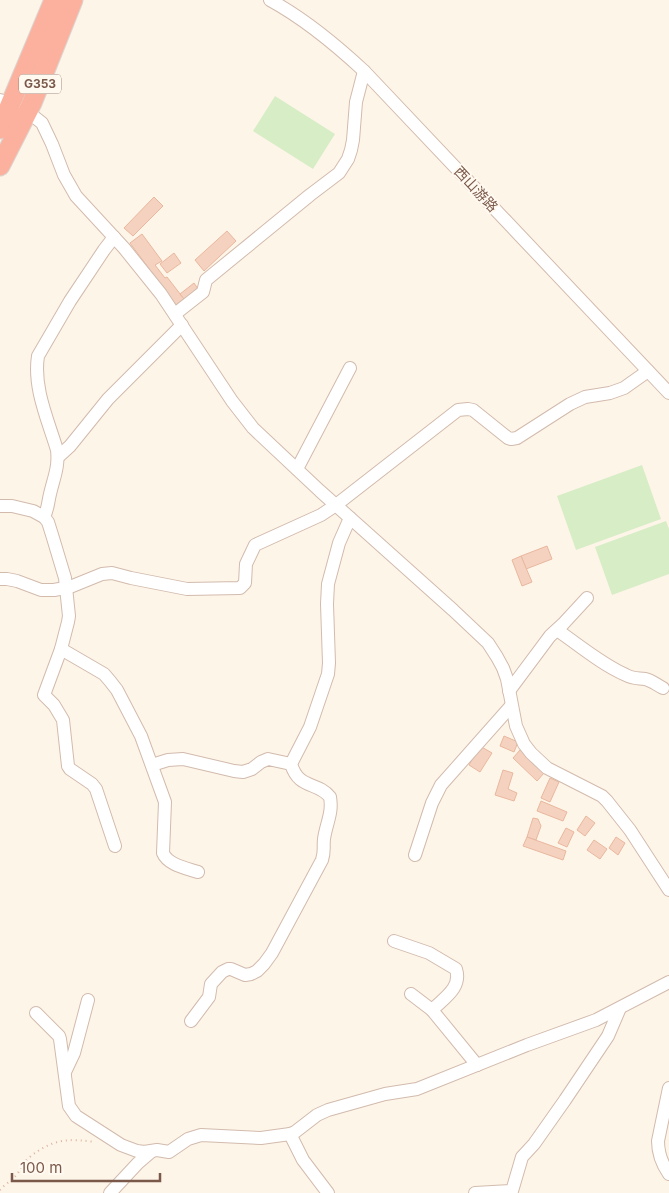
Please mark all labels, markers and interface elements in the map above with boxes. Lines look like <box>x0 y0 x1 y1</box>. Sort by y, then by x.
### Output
road number: G353 <box>19 74 61 94</box>
street label: 西山游路 <box>451 162 502 215</box>
scale bar <box>12 1150 160 1182</box>
text: 100 m <box>20 1158 62 1177</box>

